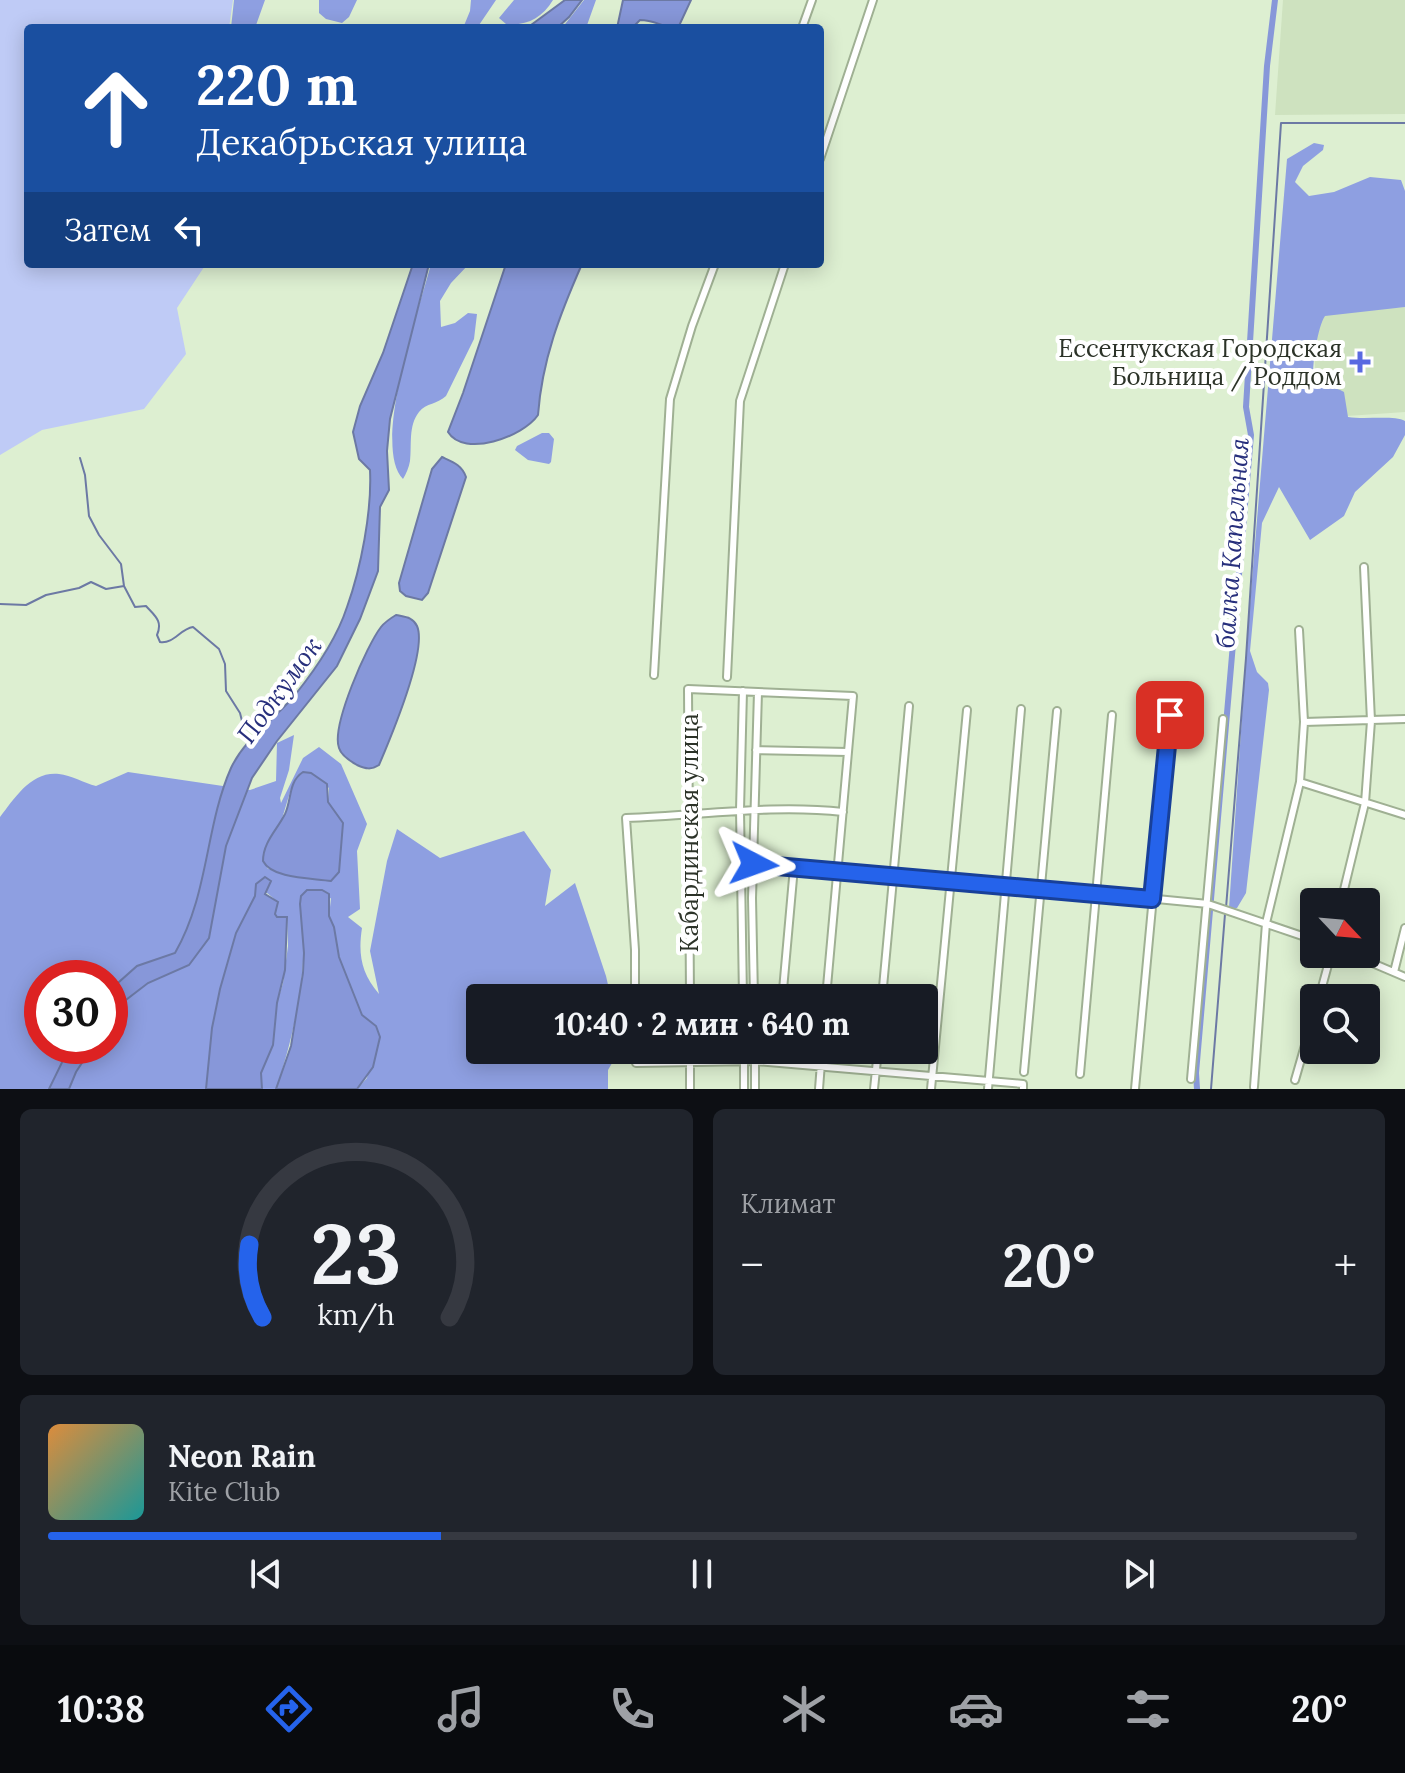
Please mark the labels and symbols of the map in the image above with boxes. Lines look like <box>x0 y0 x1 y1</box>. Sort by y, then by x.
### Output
place label: Ессентукская Городская Больница / Роддом <box>1058 333 1342 392</box>
marker: Ессентукская Городская Больница / Роддом <box>1349 351 1371 373</box>
water label: балка Капельная <box>1208 436 1256 649</box>
water label: Подкумок <box>229 630 329 749</box>
pin <box>1136 681 1204 749</box>
street label: Кабардинская улица <box>674 713 705 953</box>
position arrow <box>712 822 796 906</box>
north arrow <box>1300 888 1380 968</box>
speed limit sign: 30 <box>24 960 128 1064</box>

